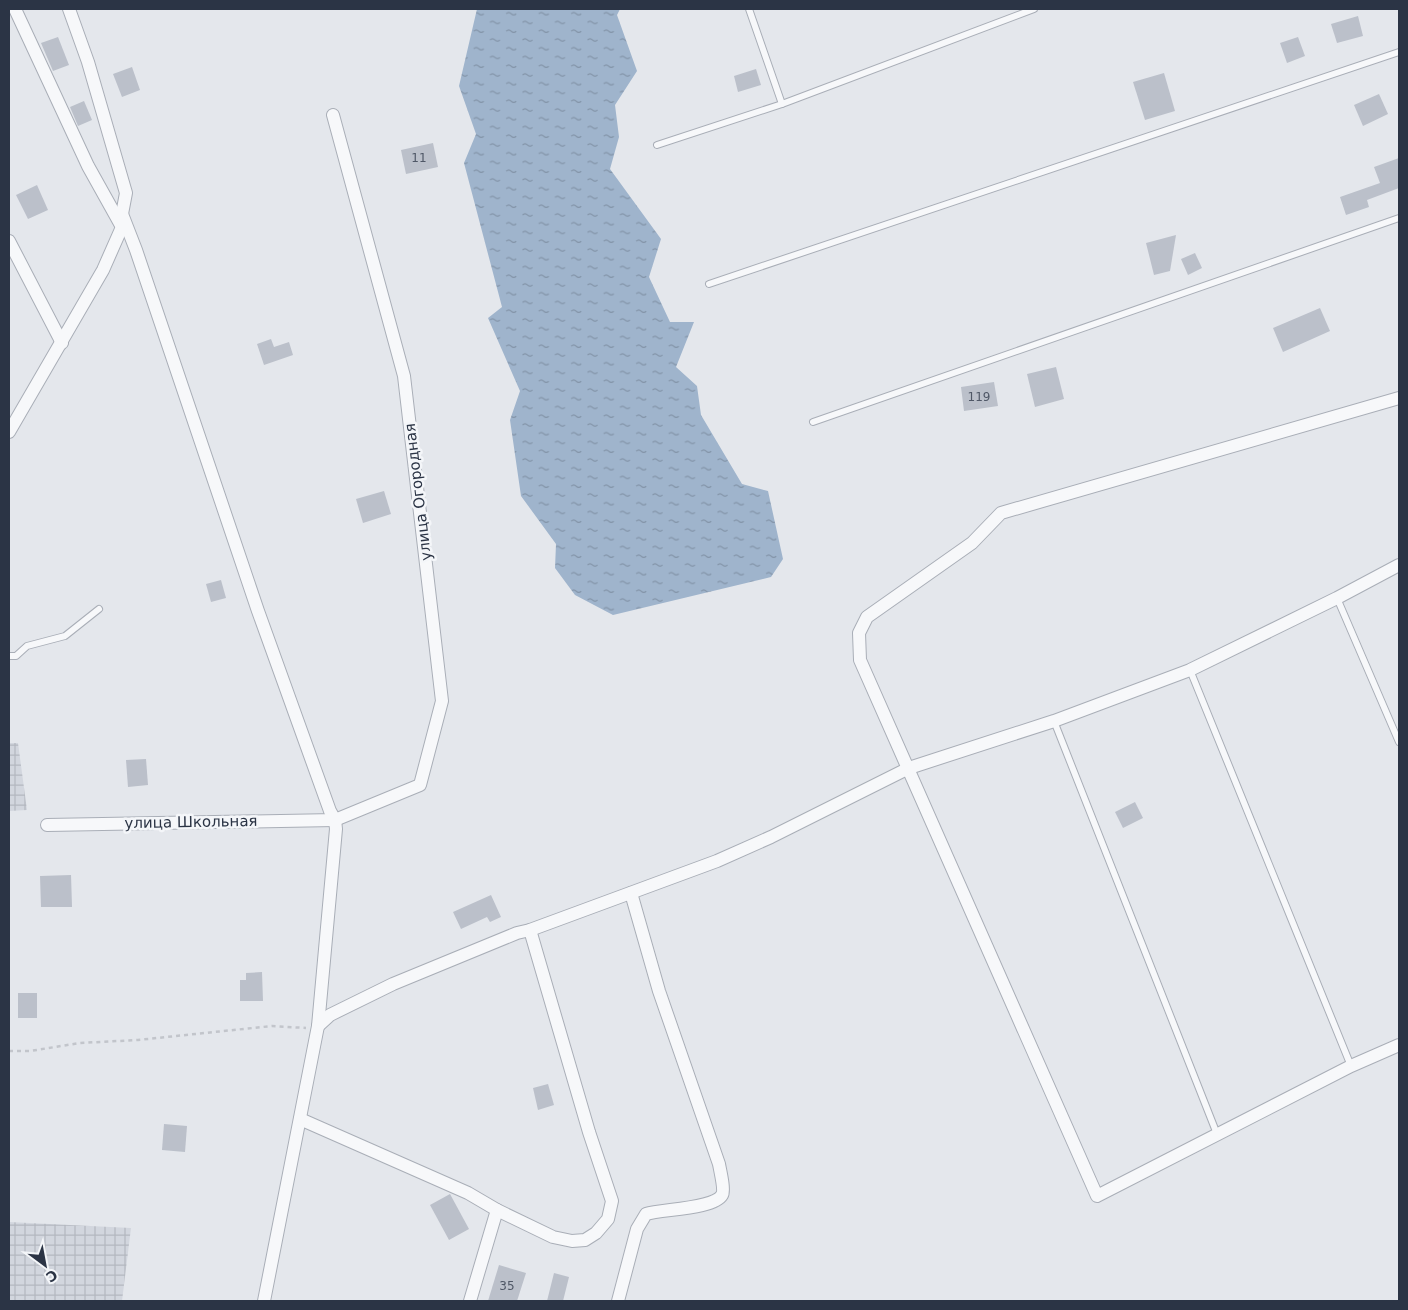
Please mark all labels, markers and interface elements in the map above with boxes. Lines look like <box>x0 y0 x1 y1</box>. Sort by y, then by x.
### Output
house number: 11 <box>411 151 427 165</box>
house number: 119 <box>968 390 990 404</box>
street label: улица Огородная <box>401 422 435 562</box>
street label: улица Школьная <box>124 812 258 832</box>
north arrow <box>20 1240 70 1290</box>
text: С <box>43 1267 60 1286</box>
house number: 35 <box>499 1279 515 1293</box>

